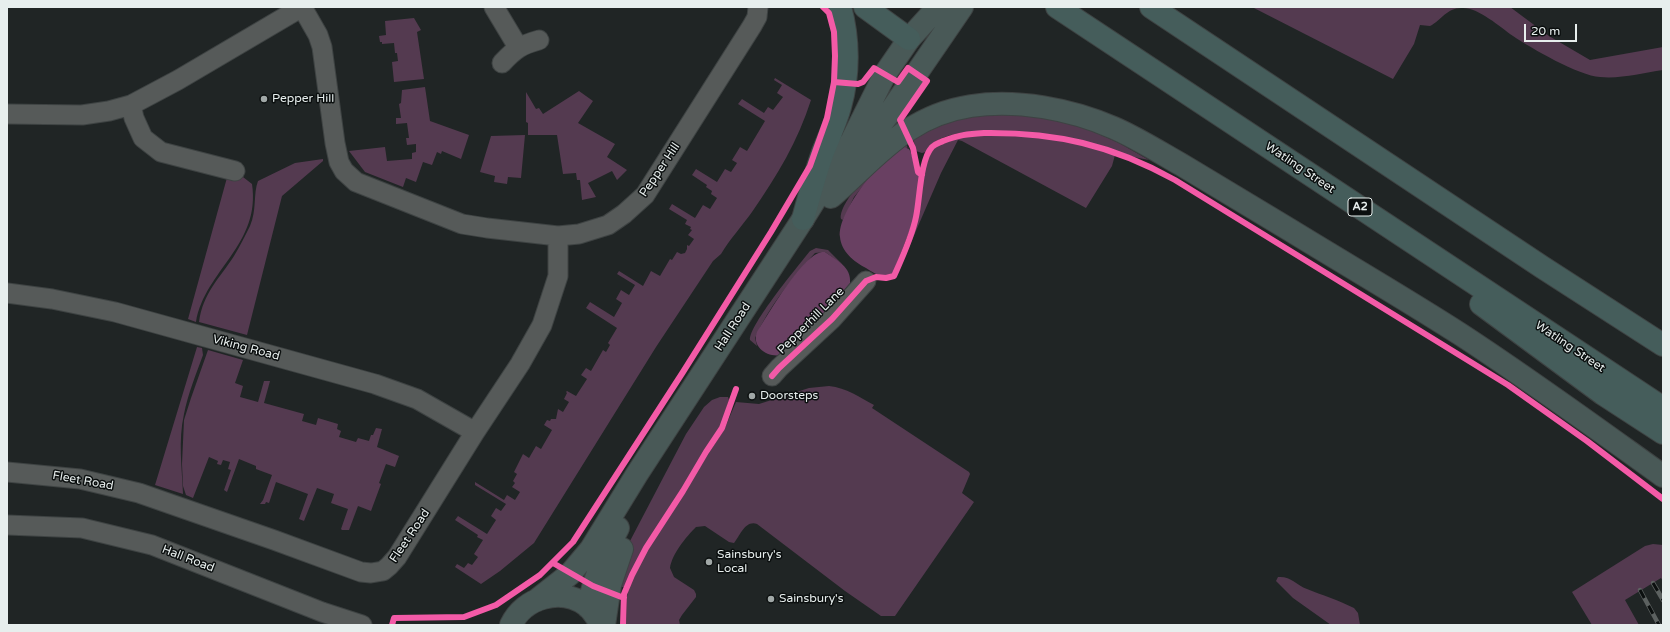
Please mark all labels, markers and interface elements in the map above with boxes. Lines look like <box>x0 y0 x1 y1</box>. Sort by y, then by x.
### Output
scale bar <box>1526 16 1579 42</box>
text: 20 m <box>1531 24 1560 38</box>
place label: Pepper Hill <box>272 92 334 106</box>
marker: Pepper Hill <box>259 94 269 104</box>
street label: Watling Street <box>1262 139 1338 197</box>
street label: Pepper Hill <box>637 140 683 200</box>
road number: A2 <box>1348 198 1372 216</box>
street label: Pepperhill Lane <box>775 285 847 357</box>
street label: Hall Road <box>712 300 754 354</box>
street label: Watling Street <box>1532 318 1608 376</box>
street label: Viking Road <box>211 332 281 364</box>
place label: Doorsteps <box>760 389 818 403</box>
marker: Doorsteps <box>747 391 757 401</box>
street label: Fleet Road <box>51 469 115 493</box>
street label: Fleet Road <box>387 506 433 566</box>
street label: Hall Road <box>160 542 216 576</box>
place label: Sainsbury's Local <box>717 548 782 576</box>
marker: Sainsbury's Local <box>704 557 714 567</box>
place label: Sainsbury's <box>779 592 844 606</box>
marker: Sainsbury's <box>766 594 776 604</box>

